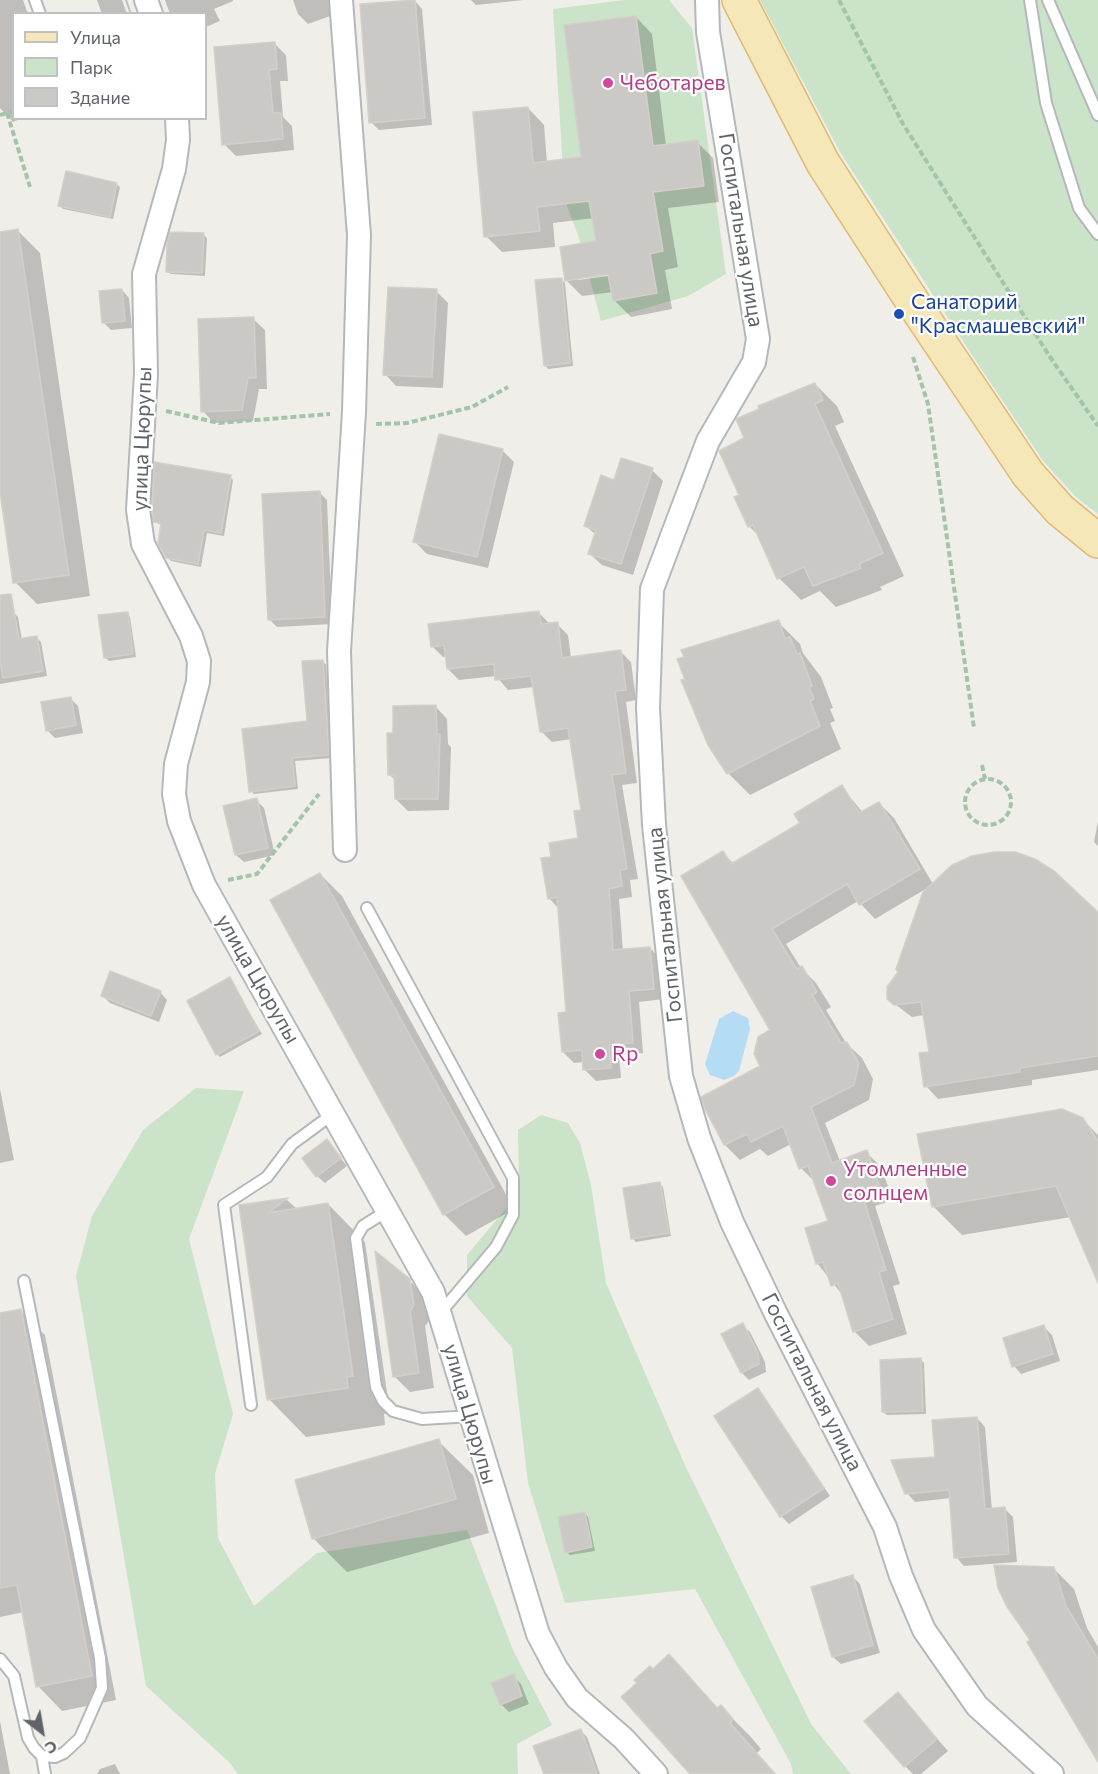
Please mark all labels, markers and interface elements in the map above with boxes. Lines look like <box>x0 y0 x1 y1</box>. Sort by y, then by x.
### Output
legend <box>12 12 207 120</box>
text: Улица <box>70 26 121 48</box>
text: Парк <box>70 56 113 78</box>
place label: Чеботарев <box>620 70 726 96</box>
marker: Чеботарев <box>601 76 615 90</box>
text: Здание <box>70 86 130 108</box>
street label: Госпитальная улица <box>713 131 769 329</box>
place label: Санаторий "Красмашевский" <box>911 289 1085 339</box>
marker: Санаторий "Красмашевский" <box>892 307 906 321</box>
street label: улица Цюрупы <box>127 366 157 512</box>
street label: Госпитальная улица <box>642 826 688 1024</box>
street label: улица Цюрупы <box>211 910 305 1048</box>
place label: Rp <box>612 1041 638 1067</box>
marker: Rp <box>593 1047 607 1061</box>
place label: Утомленные солнцем <box>843 1156 967 1206</box>
marker: Утомленные солнцем <box>824 1174 838 1188</box>
street label: Госпитальная улица <box>756 1289 868 1475</box>
street label: улица Цюрупы <box>438 1341 502 1487</box>
north arrow <box>12 1702 72 1762</box>
text: С <box>42 1737 61 1759</box>

